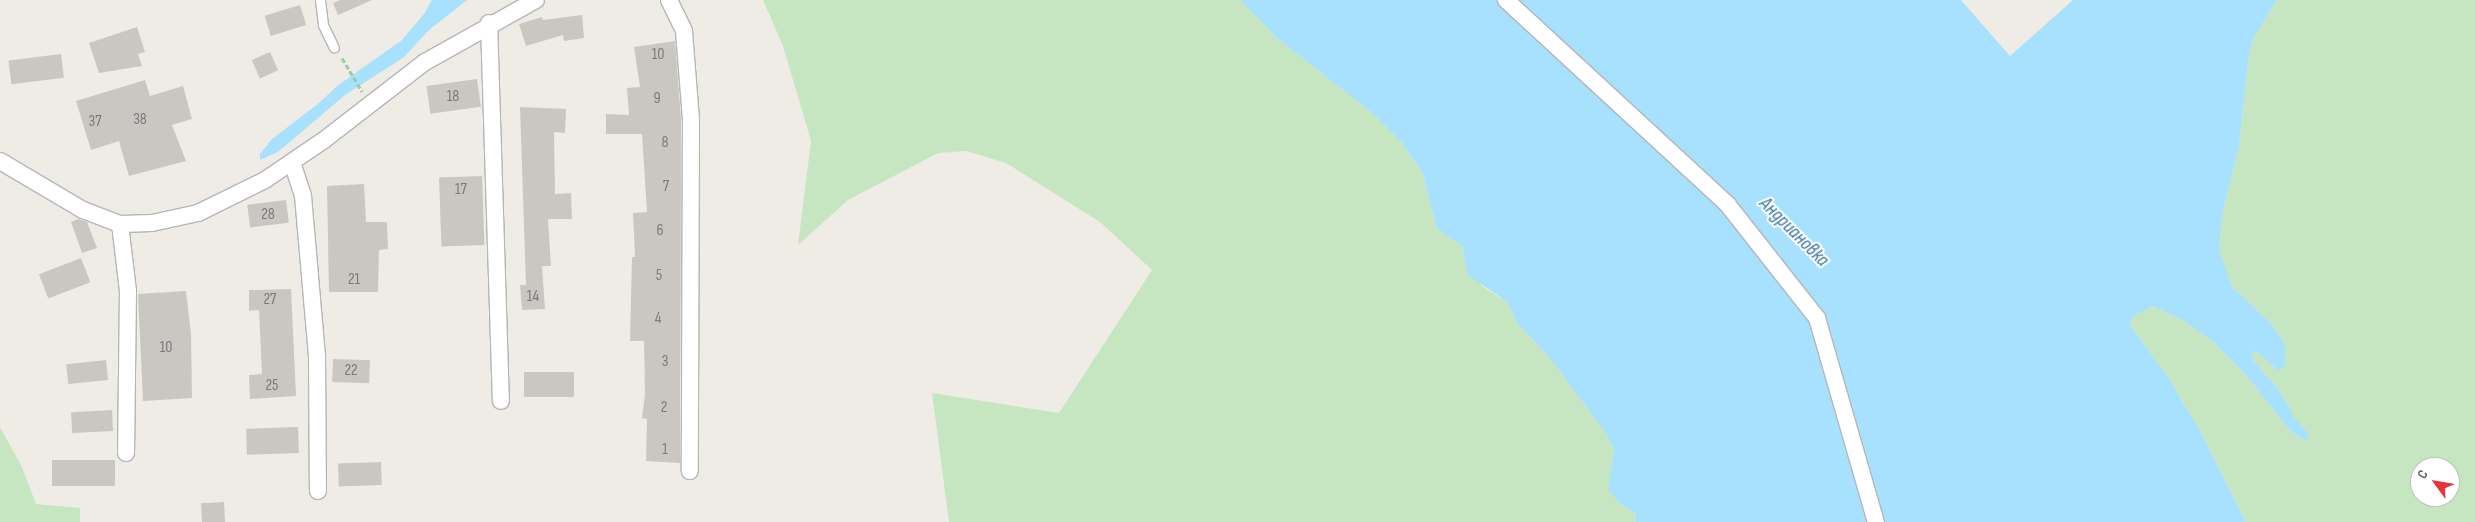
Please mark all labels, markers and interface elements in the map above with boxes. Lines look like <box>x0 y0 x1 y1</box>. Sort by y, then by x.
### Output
house number: 10 <box>652 45 664 65</box>
house number: 18 <box>447 87 459 107</box>
house number: 9 <box>653 89 661 109</box>
house number: 38 <box>133 110 147 130</box>
house number: 37 <box>88 112 102 132</box>
house number: 8 <box>661 133 669 153</box>
house number: 7 <box>663 177 669 197</box>
house number: 17 <box>455 180 467 200</box>
water label: Андриановка <box>1754 192 1834 272</box>
house number: 28 <box>261 205 275 225</box>
house number: 6 <box>656 221 664 241</box>
house number: 5 <box>656 266 662 286</box>
house number: 21 <box>348 270 360 290</box>
house number: 14 <box>527 287 539 307</box>
house number: 27 <box>263 290 277 310</box>
house number: 4 <box>655 309 661 329</box>
house number: 10 <box>160 338 172 358</box>
house number: 3 <box>662 352 668 372</box>
house number: 22 <box>344 361 358 381</box>
house number: 25 <box>265 376 279 396</box>
house number: 2 <box>661 398 667 418</box>
house number: 1 <box>662 440 668 460</box>
north arrow <box>2410 457 2460 507</box>
text: С <box>2414 467 2432 482</box>

